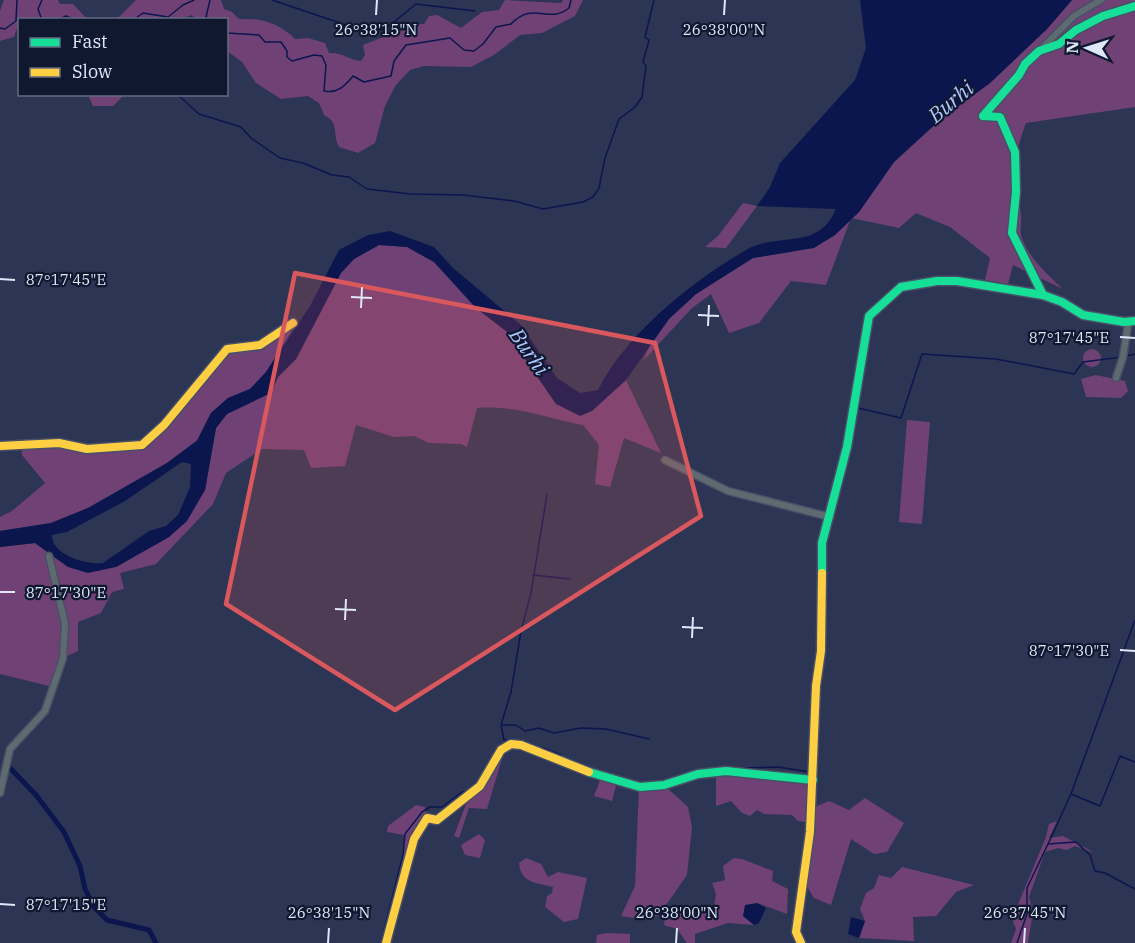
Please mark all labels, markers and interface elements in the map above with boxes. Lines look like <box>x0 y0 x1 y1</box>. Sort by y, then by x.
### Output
legend <box>18 18 228 96</box>
north arrow <box>1057 18 1117 78</box>
text: 26°38'15"N <box>335 20 417 39</box>
text: 26°38'00"N <box>683 20 765 39</box>
text: Fast <box>72 30 107 53</box>
text: N <box>1062 40 1082 54</box>
text: Slow <box>72 60 112 83</box>
water label: Burhi <box>921 73 980 129</box>
text: 87°17'45"E <box>26 270 106 289</box>
water label: Burhi <box>503 321 557 381</box>
text: 87°17'45"E <box>1029 328 1109 347</box>
text: 87°17'30"E <box>26 583 106 602</box>
text: 87°17'30"E <box>1029 641 1109 660</box>
text: 87°17'15"E <box>26 895 106 914</box>
text: 26°38'15"N <box>288 903 370 922</box>
text: 26°38'00"N <box>636 903 718 922</box>
text: 26°37'45"N <box>984 903 1066 922</box>

